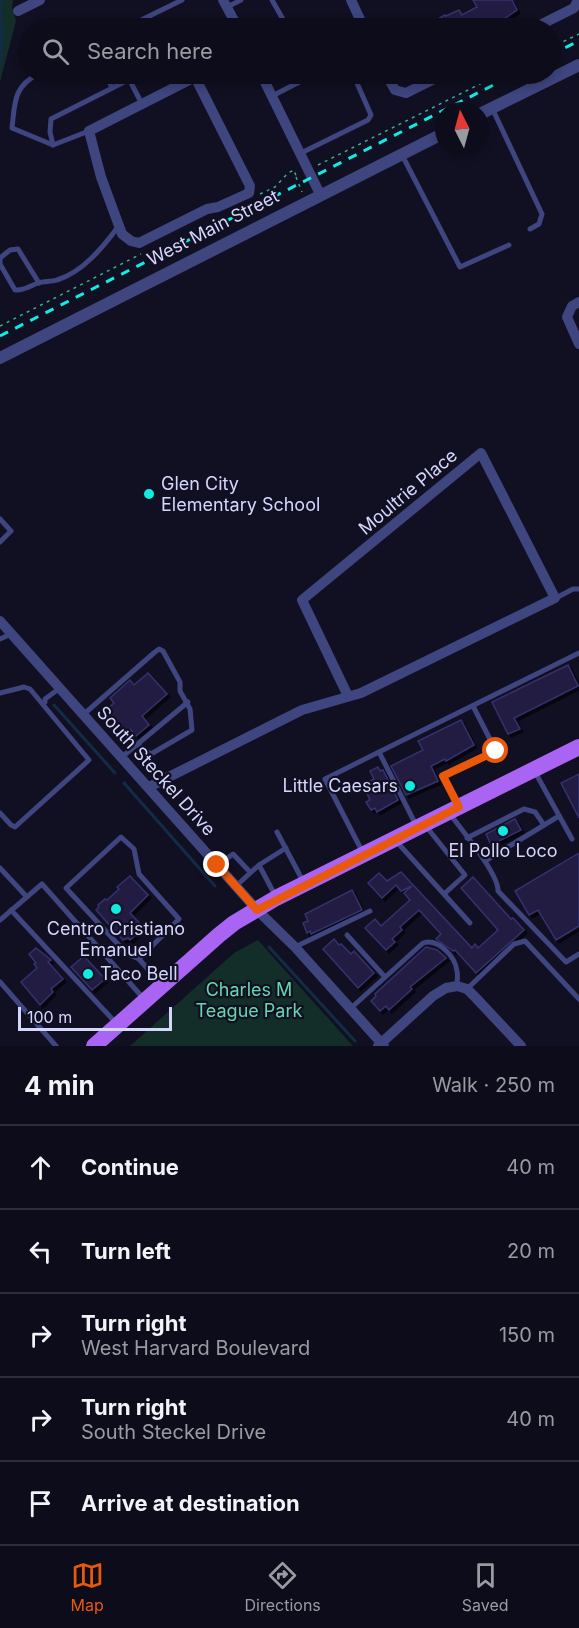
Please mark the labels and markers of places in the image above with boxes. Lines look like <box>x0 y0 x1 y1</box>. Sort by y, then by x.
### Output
place label: Glen City Elementary School <box>161 473 320 515</box>
marker: Glen City Elementary School <box>142 487 156 501</box>
place label: Little Caesars <box>283 775 398 796</box>
marker: Little Caesars <box>403 779 417 793</box>
marker: El Pollo Loco <box>496 824 510 838</box>
place label: El Pollo Loco <box>448 840 558 861</box>
marker: Centro Cristiano Emanuel <box>109 902 123 916</box>
place label: Centro Cristiano Emanuel <box>47 918 185 960</box>
place label: Taco Bell <box>100 963 178 984</box>
marker: Taco Bell <box>81 967 95 981</box>

